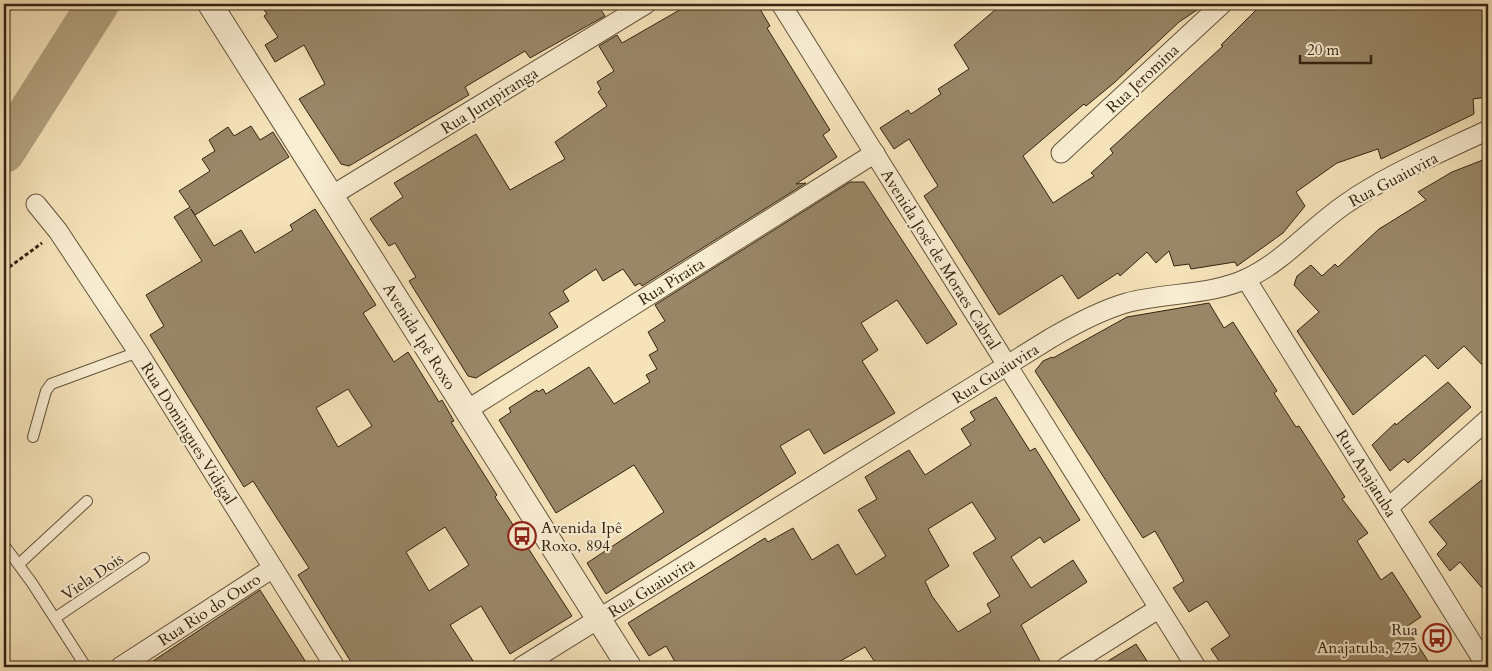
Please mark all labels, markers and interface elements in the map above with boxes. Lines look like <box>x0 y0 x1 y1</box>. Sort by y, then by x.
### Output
scale bar <box>1300 32 1371 64</box>
street label: Rua Jeromina <box>1101 39 1184 118</box>
text: 20 m <box>1307 40 1339 60</box>
street label: Rua Jurupiranga <box>437 62 542 139</box>
street label: Rua Guaiuvira <box>1345 147 1442 213</box>
street label: Avenida José de Moraes Cabral <box>875 165 1005 354</box>
street label: Rua Piraita <box>634 253 709 311</box>
street label: Avenida Ipê Roxo <box>378 279 461 394</box>
street label: Rua Guaiuvira <box>948 338 1043 409</box>
street label: Rua Domingues Vidigal <box>135 358 241 509</box>
street label: Rua Anajatuba <box>1331 426 1402 522</box>
place label: Avenida Ipê Roxo, 894 <box>541 517 622 557</box>
bus stop icon: Avenida Ipê Roxo, 894 <box>507 521 537 551</box>
street label: Viela Dois <box>57 548 128 606</box>
street label: Rua Guaiuvira <box>604 552 699 623</box>
street label: Rua Rio do Ouro <box>154 568 265 651</box>
place label: Rua Anajatuba, 275 <box>1317 619 1418 659</box>
bus stop icon: Rua Anajatuba, 275 <box>1422 623 1452 653</box>

